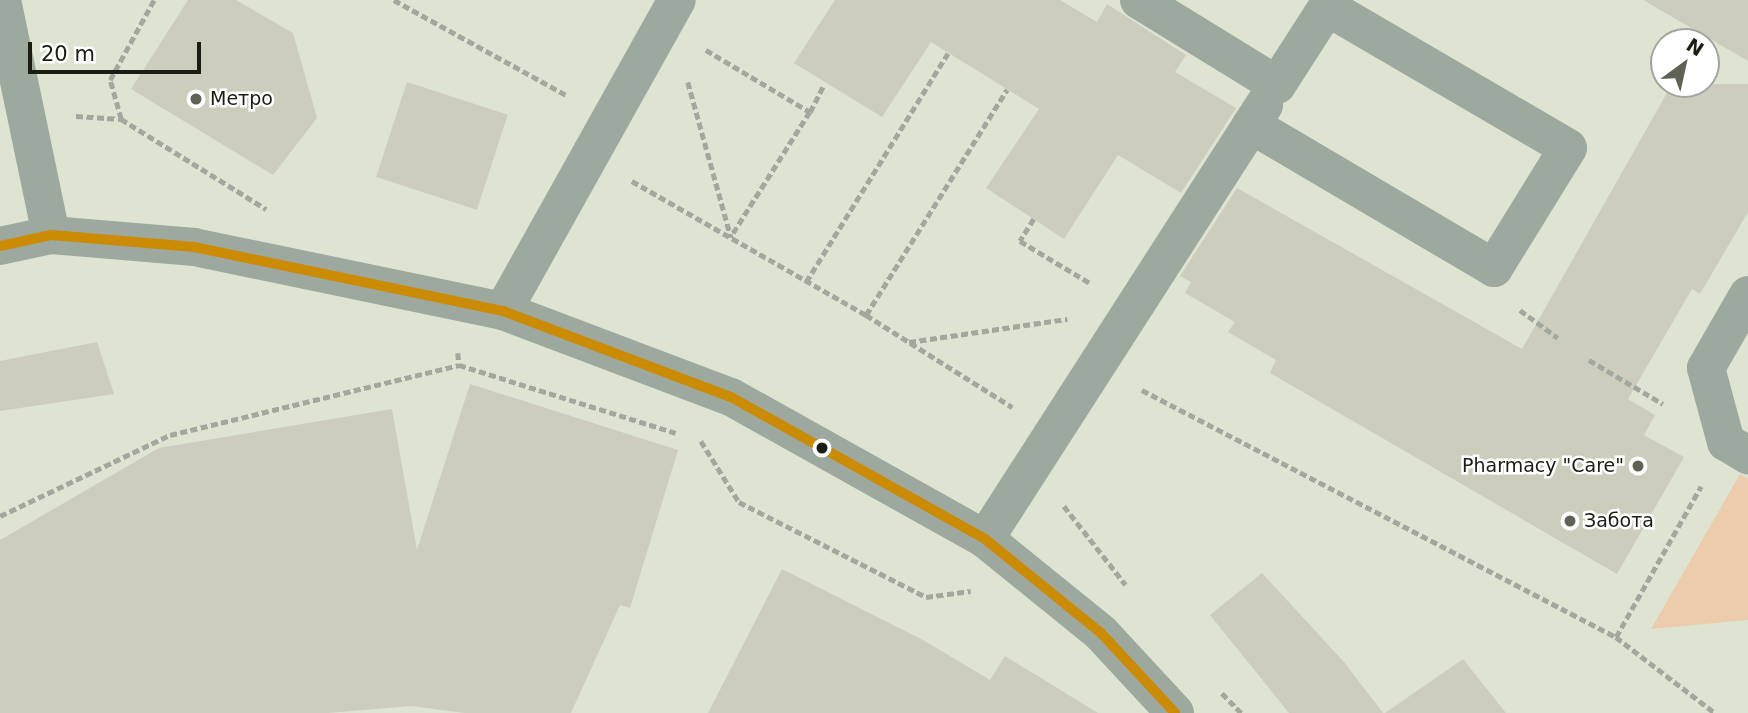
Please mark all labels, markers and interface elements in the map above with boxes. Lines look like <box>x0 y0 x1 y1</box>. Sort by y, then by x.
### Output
scale bar <box>32 28 205 72</box>
north arrow <box>1650 28 1720 98</box>
text: N <box>1683 34 1708 61</box>
text: 20 m <box>41 42 95 66</box>
place label: Метро <box>210 88 273 110</box>
marker: Метро <box>188 91 204 107</box>
unlabelled marker <box>815 441 829 455</box>
place label: Pharmacy "Care" <box>1462 455 1624 477</box>
marker: Pharmacy "Care" <box>1630 458 1646 474</box>
place label: Забота <box>1584 510 1654 532</box>
marker: Забота <box>1562 513 1578 529</box>

